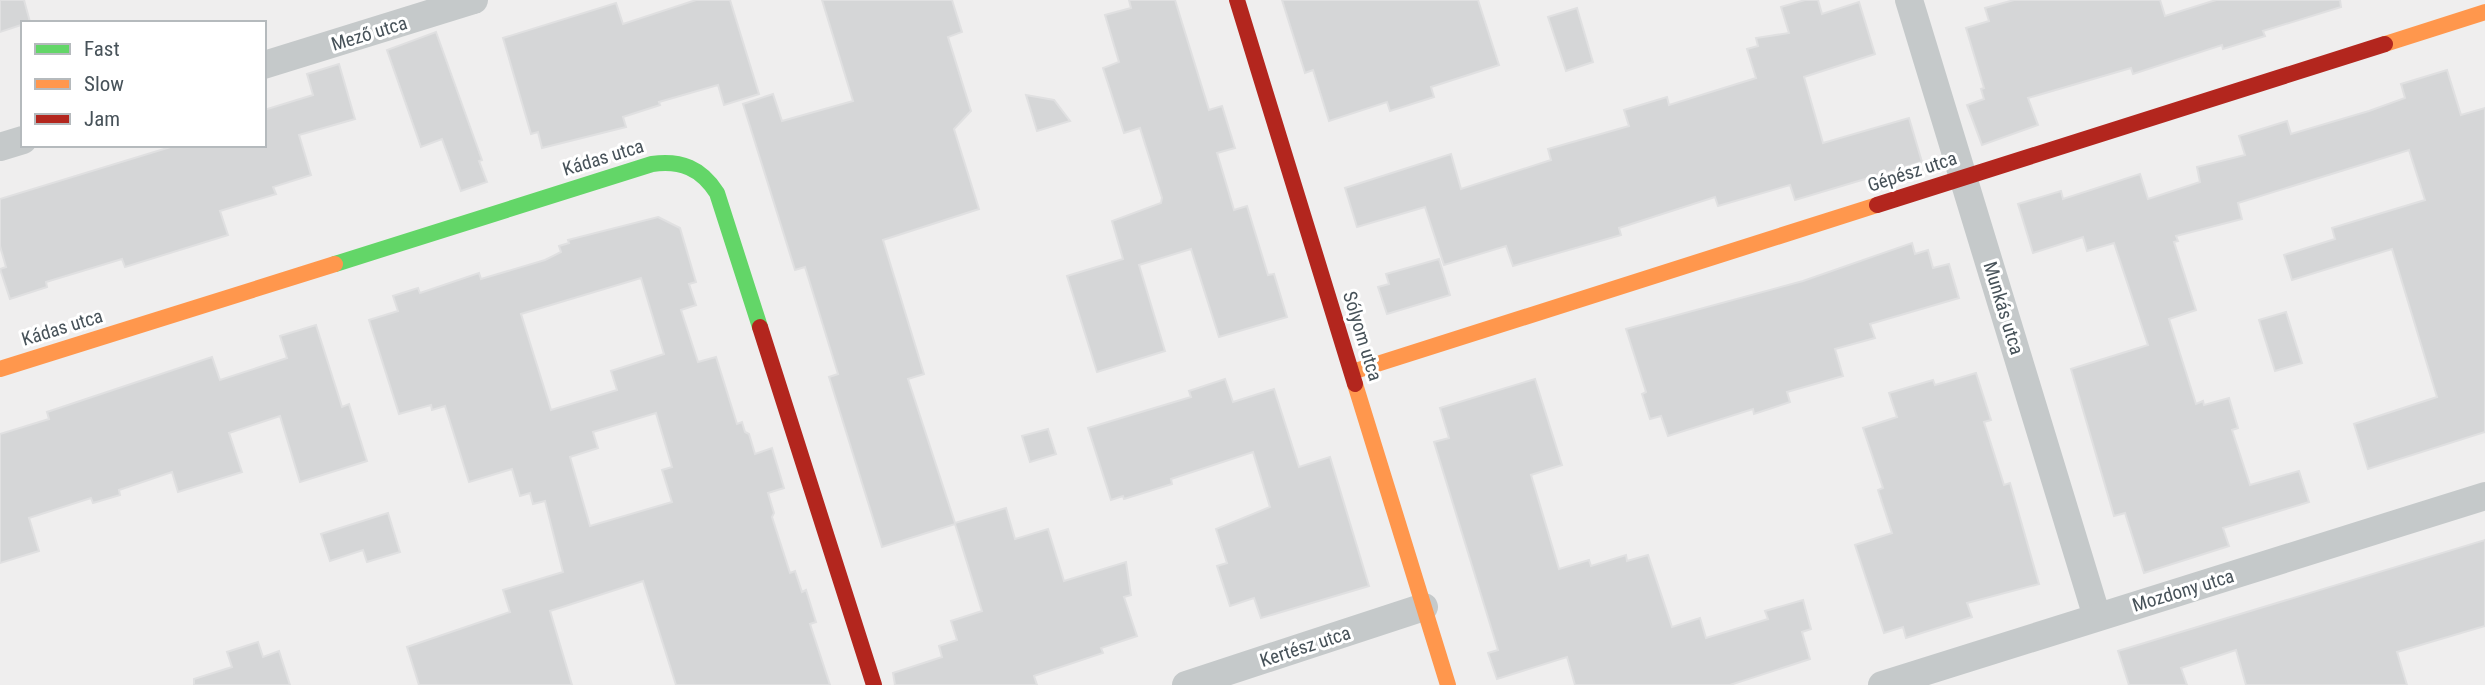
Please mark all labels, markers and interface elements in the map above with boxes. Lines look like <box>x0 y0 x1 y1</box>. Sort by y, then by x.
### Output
street label: Mező utca <box>328 11 410 56</box>
legend <box>21 21 266 147</box>
text: Fast <box>84 37 120 61</box>
text: Slow <box>84 72 124 96</box>
text: Jam <box>84 107 120 131</box>
street label: Kádas utca <box>560 134 647 181</box>
street label: Gépész utca <box>1865 146 1960 197</box>
street label: Munkás utca <box>1978 259 2029 357</box>
street label: Sólyom utca <box>1338 289 1387 384</box>
street label: Kádas utca <box>19 304 106 351</box>
street label: Mozdony utca <box>2130 564 2237 617</box>
street label: Kertész utca <box>1257 621 1353 672</box>

